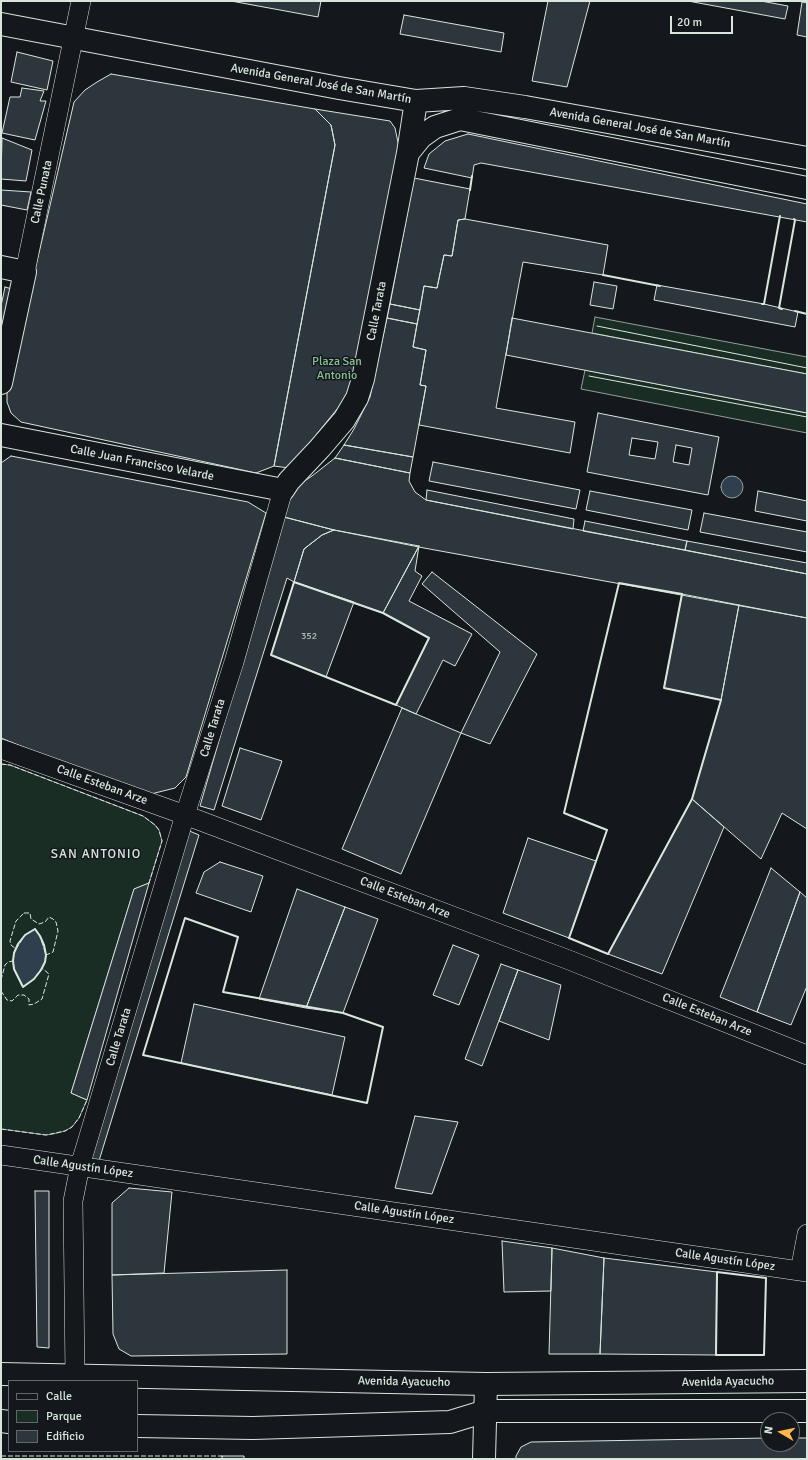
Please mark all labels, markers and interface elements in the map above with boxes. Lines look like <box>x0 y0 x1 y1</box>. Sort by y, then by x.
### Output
scale bar <box>672 8 735 34</box>
text: 20 m <box>677 15 702 30</box>
street label: Avenida General José de San Martín <box>230 61 412 107</box>
street label: Avenida General José de San Martín <box>549 105 731 151</box>
street label: Calle Punata <box>28 159 56 225</box>
street label: Calle Tarata <box>364 280 390 342</box>
park label: Plaza San Antonio <box>312 355 362 383</box>
street label: Calle Juan Francisco Velarde <box>69 442 215 484</box>
house number: 352 <box>301 630 317 642</box>
street label: Calle Tarata <box>197 697 229 759</box>
street label: Calle Esteban Arze <box>55 762 149 808</box>
district label: SAN ANTONIO <box>51 847 141 863</box>
street label: Calle Esteban Arze <box>358 874 452 922</box>
street label: Calle Esteban Arze <box>660 990 754 1040</box>
street label: Calle Tarata <box>103 1006 135 1068</box>
street label: Calle Agustín López <box>32 1153 134 1181</box>
street label: Calle Agustín López <box>353 1199 455 1227</box>
street label: Calle Agustín López <box>674 1246 776 1274</box>
street label: Avenida Ayacucho <box>358 1374 450 1390</box>
street label: Avenida Ayacucho <box>682 1374 774 1390</box>
legend <box>8 1380 138 1452</box>
text: Calle <box>46 1389 72 1404</box>
text: Parque <box>46 1409 82 1424</box>
north arrow <box>760 1412 800 1452</box>
text: N <box>762 1425 776 1435</box>
text: Edificio <box>46 1429 84 1444</box>

